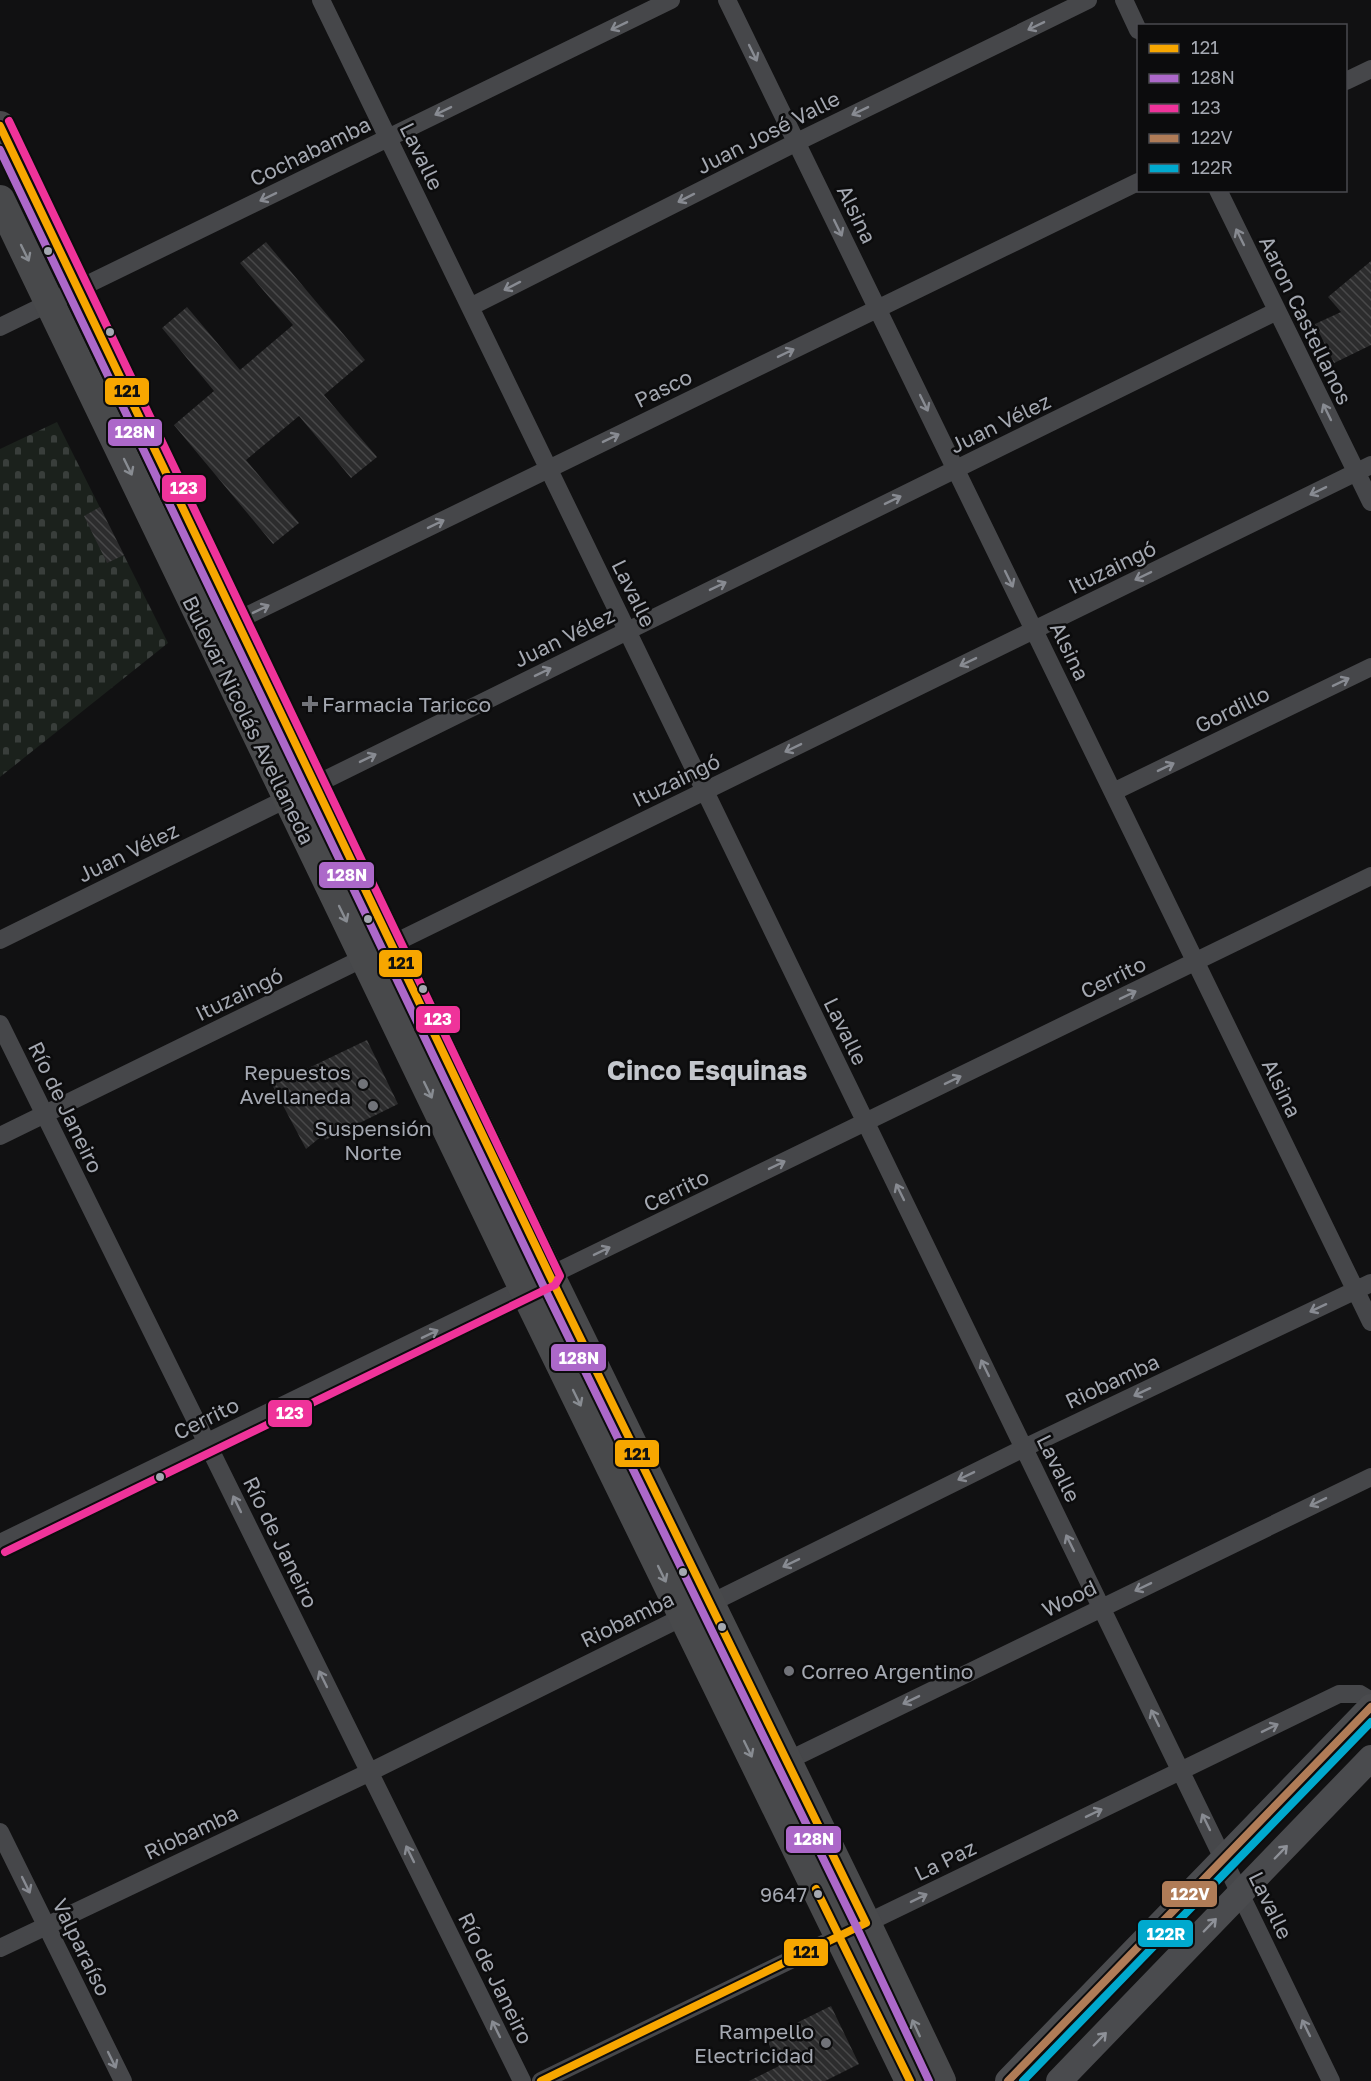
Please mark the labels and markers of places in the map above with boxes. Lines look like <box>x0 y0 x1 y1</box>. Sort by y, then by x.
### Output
unlabelled marker <box>42 245 54 257</box>
unlabelled marker <box>104 326 116 338</box>
place label: Farmacia Taricco <box>322 691 491 717</box>
marker: Farmacia Taricco <box>303 697 317 711</box>
unlabelled marker <box>362 913 374 925</box>
unlabelled marker <box>417 983 429 995</box>
place label: Repuestos Avellaneda <box>239 1059 351 1109</box>
marker: Repuestos Avellaneda <box>356 1077 370 1091</box>
marker: Suspensión Norte <box>366 1099 380 1113</box>
place label: Suspensión Norte <box>314 1115 432 1165</box>
unlabelled marker <box>154 1471 166 1483</box>
unlabelled marker <box>677 1566 689 1578</box>
unlabelled marker <box>716 1621 728 1633</box>
place label: Correo Argentino <box>801 1658 973 1684</box>
marker: Correo Argentino <box>782 1664 796 1678</box>
place label: 9647 <box>760 1882 807 1906</box>
marker: 9647 <box>812 1888 824 1900</box>
place label: Rampello Electricidad <box>694 2018 814 2068</box>
marker: Rampello Electricidad <box>819 2036 833 2050</box>

